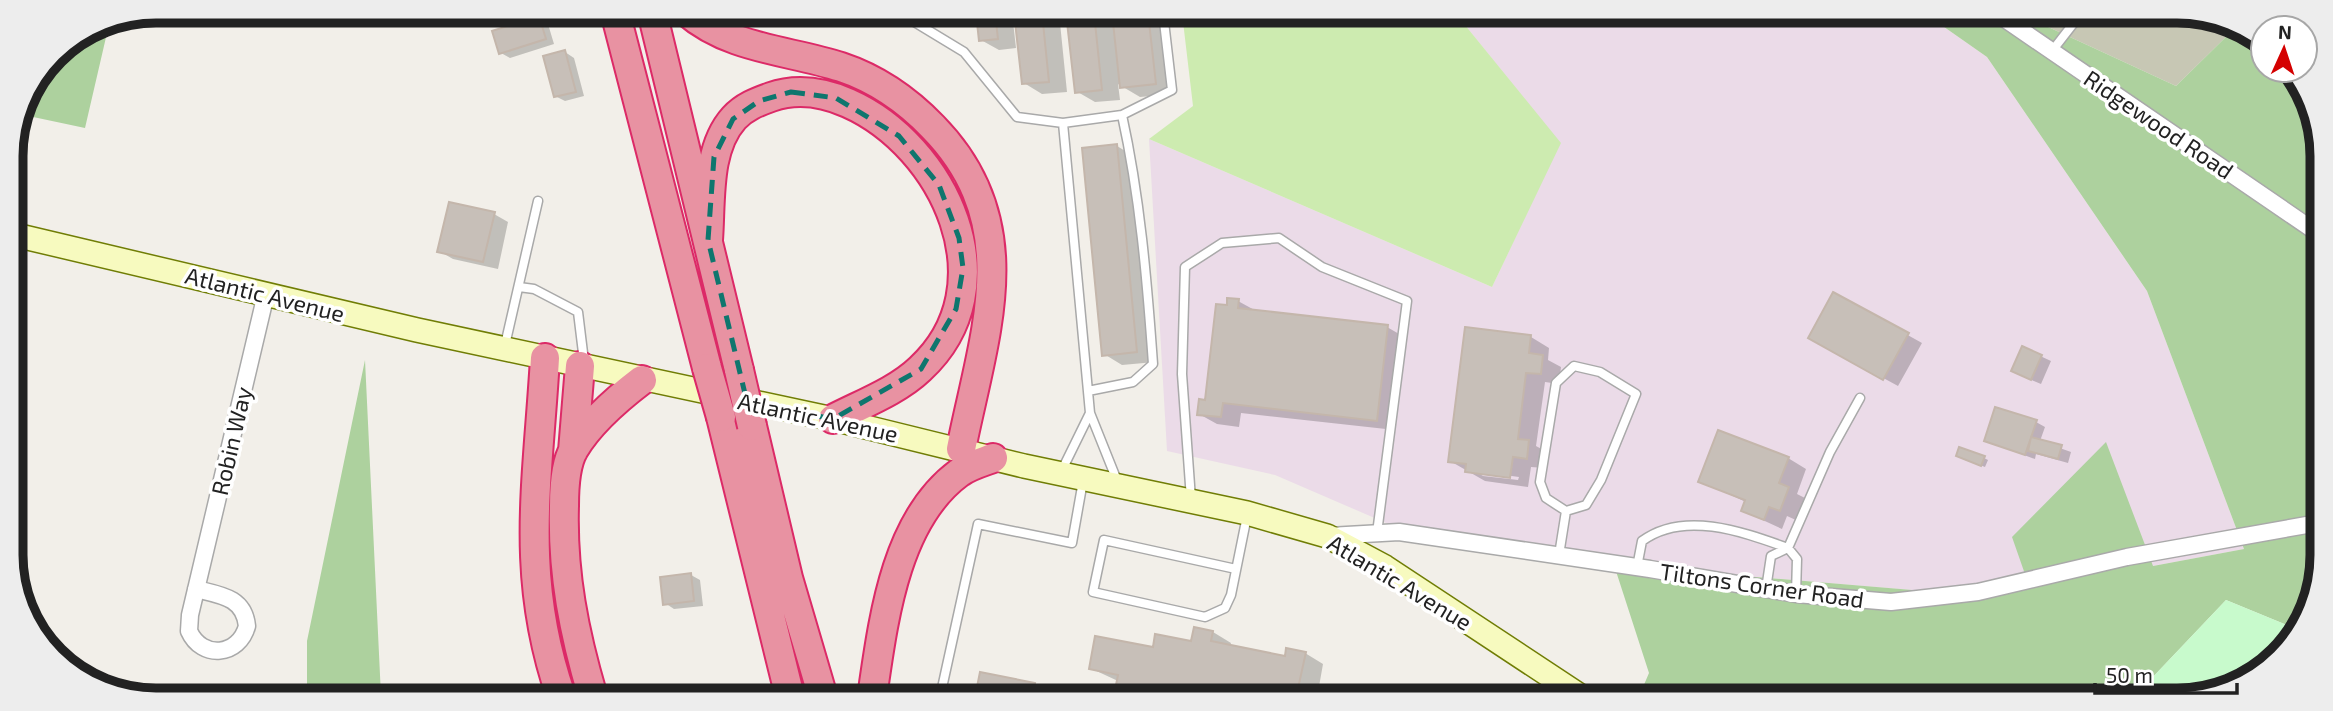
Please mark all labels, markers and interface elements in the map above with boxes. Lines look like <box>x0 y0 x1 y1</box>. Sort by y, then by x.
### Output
north arrow <box>2249 14 2319 84</box>
text: N <box>2277 20 2292 43</box>
street label: Ridgewood Road <box>2079 64 2239 184</box>
street label: Atlantic Avenue <box>183 261 347 327</box>
street label: Robin Way <box>205 384 257 498</box>
street label: Atlantic Avenue <box>735 386 901 448</box>
street label: Atlantic Avenue <box>1323 528 1477 636</box>
street label: Tiltons Corner Road <box>1658 557 1866 613</box>
scale bar <box>2095 652 2237 696</box>
text: 50 m <box>2106 662 2153 687</box>

